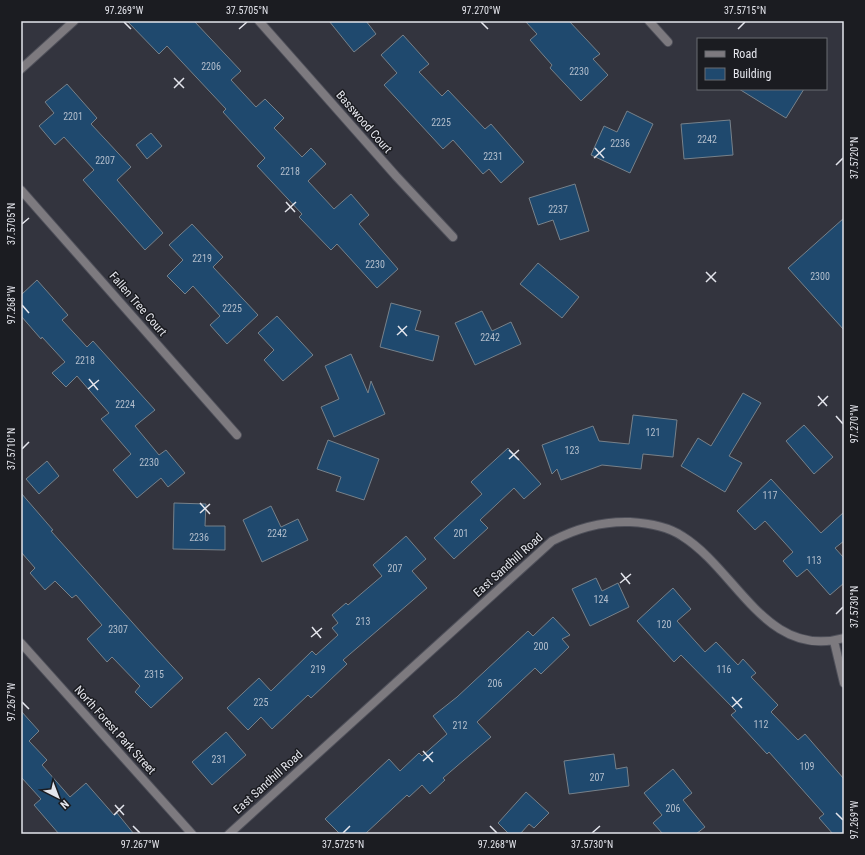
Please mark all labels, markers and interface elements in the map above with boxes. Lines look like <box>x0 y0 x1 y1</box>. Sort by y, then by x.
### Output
text: 97.269°W <box>105 5 144 16</box>
text: 37.5705°N <box>226 5 268 16</box>
text: 97.270°W <box>462 5 501 16</box>
text: 37.5715°N <box>724 5 766 16</box>
legend <box>697 38 827 90</box>
text: Road <box>733 47 757 61</box>
house number: 2206 <box>201 61 221 72</box>
house number: 2230 <box>569 66 589 77</box>
text: Building <box>733 67 771 81</box>
street label: Basswood Court <box>333 88 395 156</box>
house number: 2201 <box>63 111 83 122</box>
house number: 2225 <box>431 117 451 128</box>
house number: 2242 <box>697 134 717 145</box>
text: 37.5720°N <box>849 137 860 179</box>
house number: 2236 <box>610 138 630 149</box>
house number: 2231 <box>483 151 503 162</box>
house number: 2207 <box>95 155 115 166</box>
house number: 2218 <box>280 166 300 177</box>
text: 37.5705°N <box>6 203 17 245</box>
house number: 2237 <box>548 204 568 215</box>
house number: 2219 <box>192 253 212 264</box>
house number: 2230 <box>365 259 385 270</box>
street label: Fallen Tree Court <box>106 269 170 339</box>
house number: 2300 <box>810 271 830 282</box>
text: 97.268°W <box>6 285 17 324</box>
house number: 2225 <box>222 303 242 314</box>
house number: 2242 <box>480 332 500 343</box>
house number: 2218 <box>75 355 95 366</box>
house number: 2224 <box>115 399 135 410</box>
text: 97.270°W <box>849 404 860 443</box>
house number: 121 <box>646 427 660 438</box>
text: 37.5710°N <box>6 428 17 470</box>
house number: 123 <box>565 445 579 456</box>
house number: 2230 <box>139 457 159 468</box>
house number: 117 <box>763 490 777 501</box>
house number: 2242 <box>267 528 287 539</box>
house number: 201 <box>454 528 468 539</box>
street label: East Sandhill Road <box>471 530 545 600</box>
house number: 2236 <box>189 532 209 543</box>
house number: 113 <box>807 555 821 566</box>
house number: 207 <box>388 563 402 574</box>
text: 37.5730°N <box>849 586 860 628</box>
house number: 124 <box>594 594 608 605</box>
house number: 213 <box>356 616 370 627</box>
house number: 120 <box>657 619 671 630</box>
house number: 2307 <box>108 624 128 635</box>
house number: 200 <box>534 641 548 652</box>
house number: 219 <box>311 664 325 675</box>
house number: 116 <box>717 664 731 675</box>
house number: 2315 <box>144 669 164 680</box>
house number: 206 <box>488 678 502 689</box>
text: 97.267°W <box>6 682 17 721</box>
street label: North Forest Park Street <box>72 683 159 778</box>
house number: 225 <box>254 697 268 708</box>
house number: 112 <box>754 719 768 730</box>
house number: 212 <box>453 720 467 731</box>
street label: East Sandhill Road <box>231 747 305 817</box>
house number: 231 <box>212 754 226 765</box>
house number: 109 <box>800 761 814 772</box>
house number: 207 <box>590 772 604 783</box>
north arrow <box>38 777 78 817</box>
text: N <box>57 797 71 811</box>
text: 97.269°W <box>849 800 860 839</box>
house number: 206 <box>666 803 680 814</box>
text: 97.267°W <box>121 839 160 850</box>
text: 37.5725°N <box>322 839 364 850</box>
text: 97.268°W <box>478 839 517 850</box>
text: 37.5730°N <box>571 839 613 850</box>

